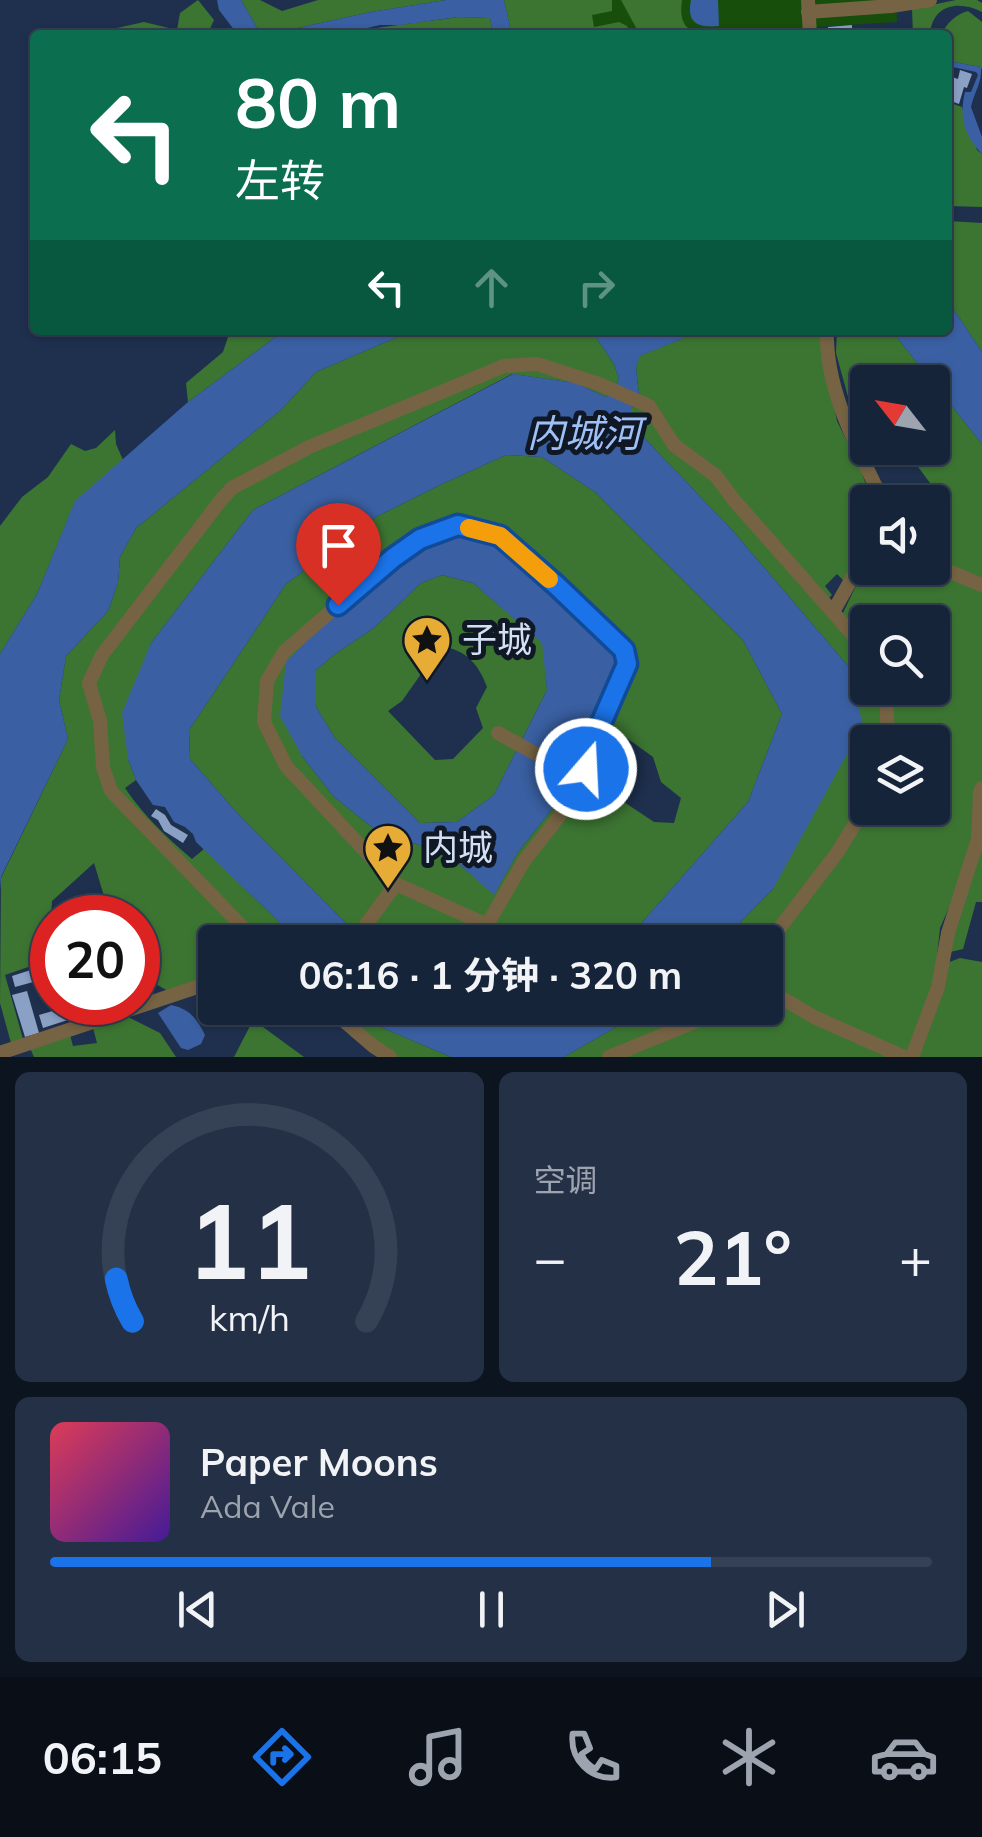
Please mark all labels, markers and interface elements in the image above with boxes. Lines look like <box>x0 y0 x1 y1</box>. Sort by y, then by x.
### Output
text: 80 m <box>235 58 401 146</box>
icon: left <box>70 70 200 200</box>
text: 左转 <box>235 152 325 208</box>
icon: left <box>359 260 414 315</box>
icon: ahead <box>464 260 519 315</box>
icon: right <box>569 260 624 315</box>
north arrow <box>850 365 950 465</box>
map controls <box>850 365 950 825</box>
water label: 内城河 <box>527 409 648 457</box>
button: sound <box>850 485 950 585</box>
pin <box>296 503 381 606</box>
icon: arrive <box>311 518 366 573</box>
button: search <box>850 605 950 705</box>
place icon: 子城 <box>401 614 453 682</box>
place label: 子城 <box>462 617 532 661</box>
position arrow <box>534 717 638 821</box>
button: layers <box>850 725 950 825</box>
place icon: 内城 <box>362 822 414 890</box>
place label: 内城 <box>423 825 493 869</box>
speed limit sign: 20 <box>30 895 160 1025</box>
text: 06:16 · 1 分钟 · 320 m <box>299 951 682 999</box>
text: 空调 <box>534 1160 598 1200</box>
text: 11 <box>187 1174 312 1305</box>
text: 21° <box>674 1210 792 1304</box>
text: − <box>534 1223 567 1292</box>
text: + <box>899 1223 932 1292</box>
text: km/h <box>209 1295 290 1340</box>
text: Paper Moons <box>200 1438 438 1486</box>
text: Ada Vale <box>200 1486 335 1526</box>
icon: previous <box>170 1582 225 1637</box>
icon: pause <box>464 1582 519 1637</box>
icon: next <box>758 1582 813 1637</box>
icon: directions <box>247 1722 317 1792</box>
icon: music <box>403 1722 473 1792</box>
icon: phone <box>558 1722 628 1792</box>
icon: climate <box>714 1722 784 1792</box>
icon: car <box>869 1722 939 1792</box>
text: 06:15 <box>43 1729 162 1785</box>

